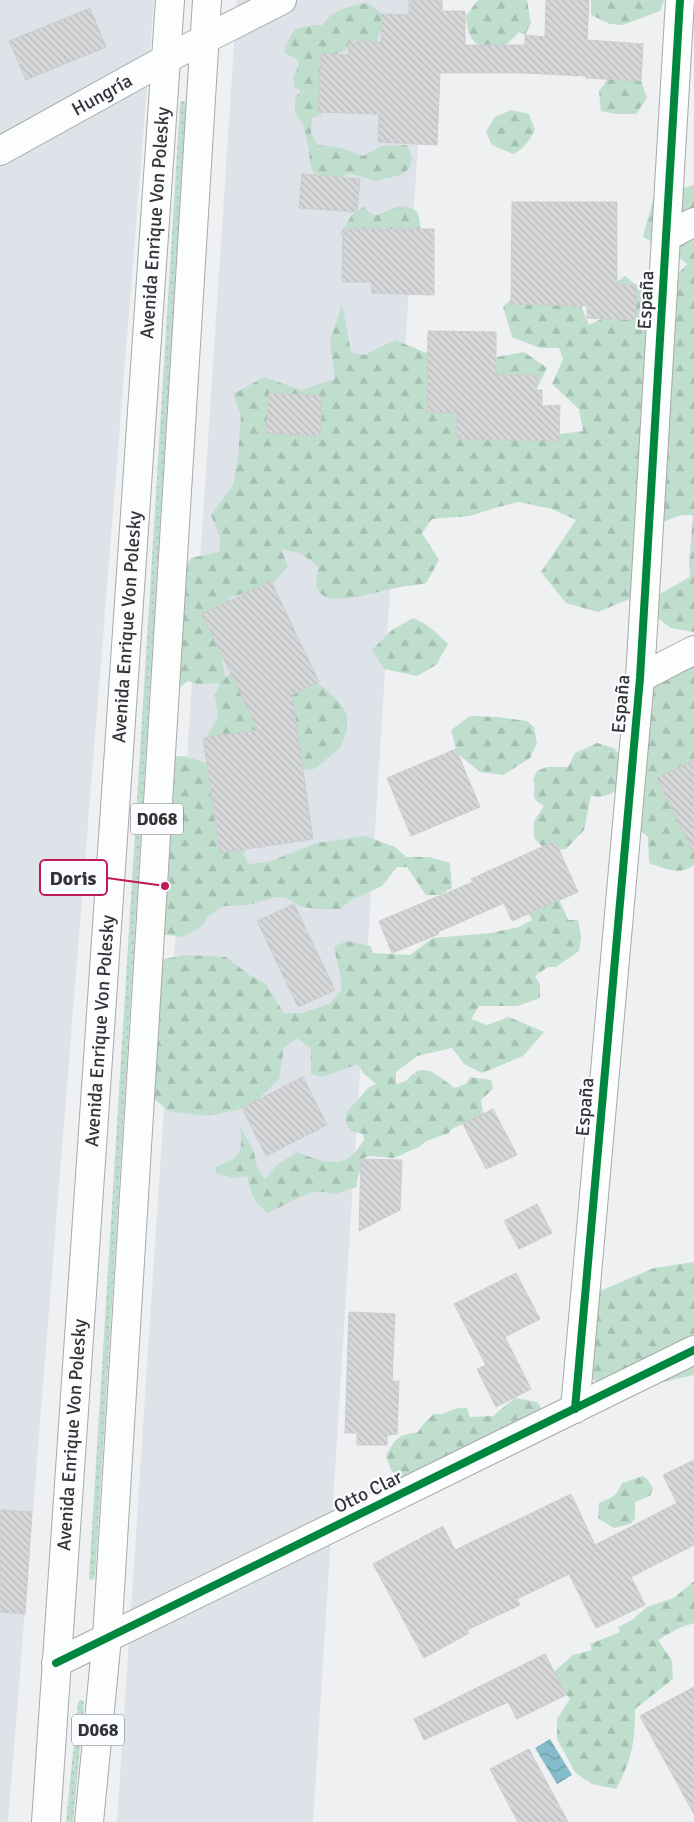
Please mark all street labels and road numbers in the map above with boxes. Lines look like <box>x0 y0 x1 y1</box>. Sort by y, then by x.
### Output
street label: Hungría <box>67 69 137 121</box>
street label: Avenida Enrique Von Polesky <box>135 106 175 340</box>
street label: España <box>632 270 660 330</box>
street label: Avenida Enrique Von Polesky <box>107 510 147 744</box>
street label: España <box>606 674 636 734</box>
road number: D068 <box>131 804 183 834</box>
street label: Avenida Enrique Von Polesky <box>80 914 120 1148</box>
street label: España <box>570 1077 600 1137</box>
street label: Avenida Enrique Von Polesky <box>52 1318 92 1552</box>
street label: Otto Clar <box>330 1465 406 1519</box>
road number: D068 <box>72 1714 124 1746</box>

